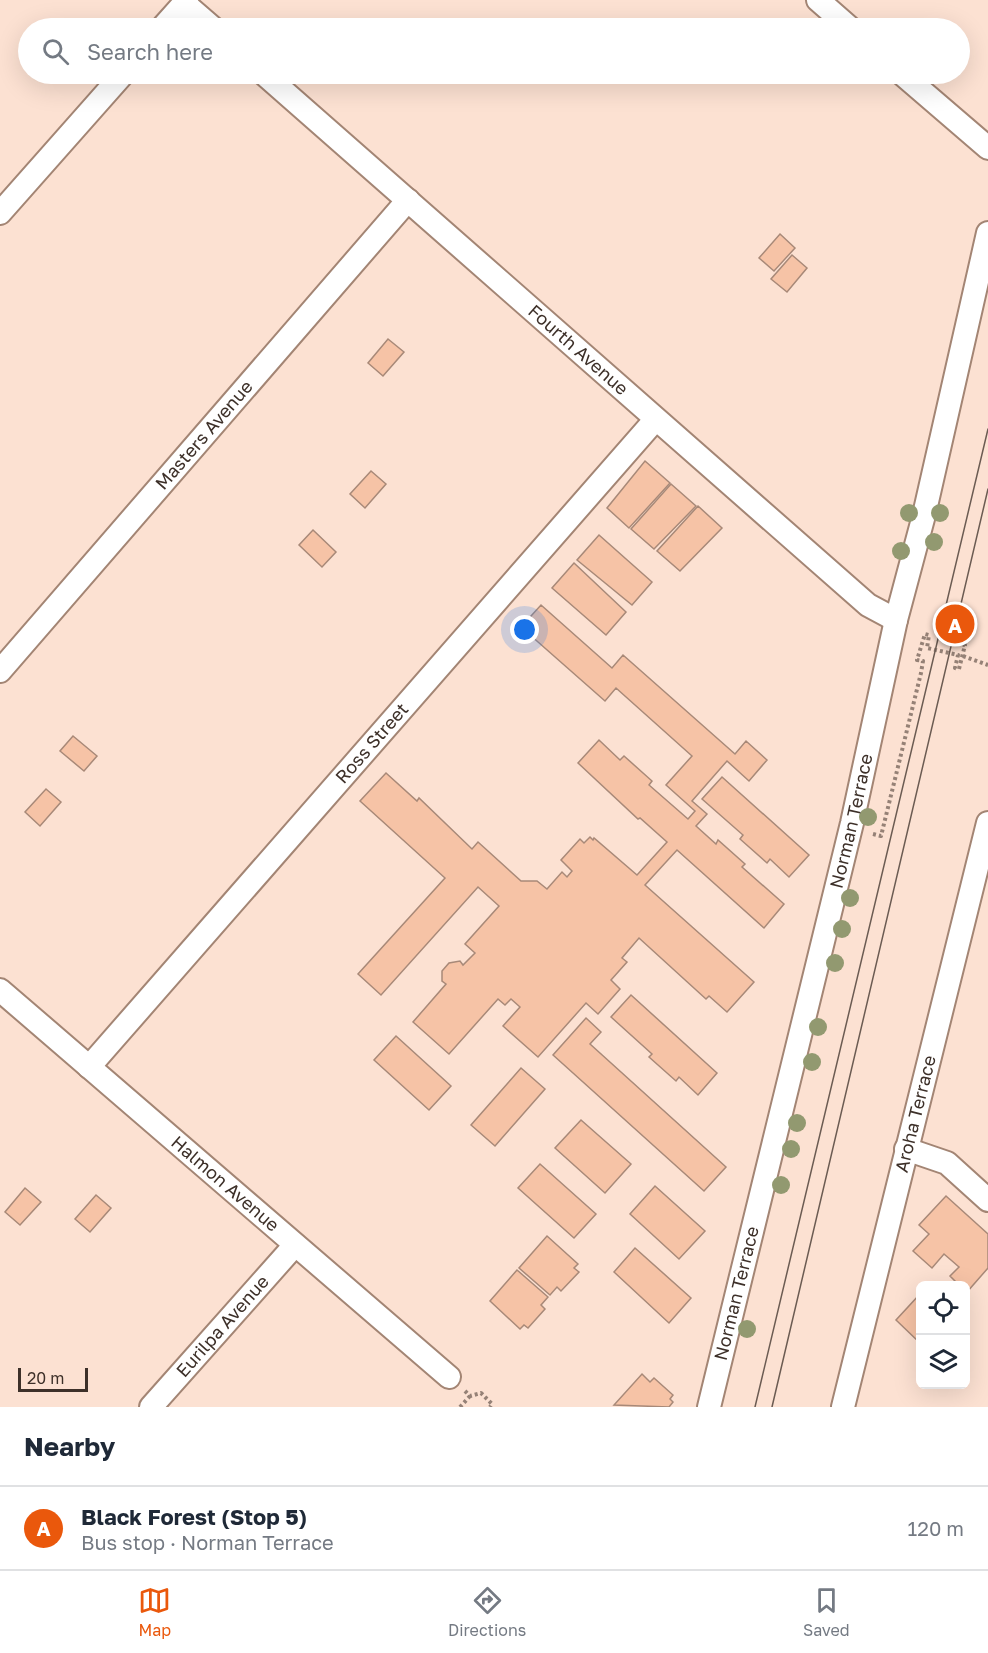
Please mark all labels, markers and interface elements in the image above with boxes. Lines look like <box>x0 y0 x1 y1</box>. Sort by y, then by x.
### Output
search box <box>18 18 970 84</box>
icon: search <box>39 35 72 68</box>
text: Search here <box>87 38 213 65</box>
street label: Fourth Avenue <box>524 299 633 399</box>
street label: Masters Avenue <box>150 375 257 494</box>
pin: A <box>936 602 974 646</box>
your location <box>510 615 539 644</box>
street label: Ross Street <box>330 698 413 788</box>
street label: Norman Terrace <box>824 752 877 890</box>
street label: Aroha Terrace <box>890 1053 940 1174</box>
street label: Halmon Avenue <box>167 1131 284 1236</box>
street label: Norman Terrace <box>709 1224 763 1363</box>
street label: Eurilpa Avenue <box>171 1270 273 1381</box>
map controls <box>916 1281 970 1389</box>
button: locate <box>916 1281 970 1335</box>
button: layers <box>916 1335 970 1389</box>
scale bar <box>18 1365 88 1392</box>
text: 20 m <box>27 1368 64 1388</box>
text: Nearby <box>24 1431 115 1462</box>
text: Black Forest (Stop 5) <box>81 1503 307 1530</box>
text: A <box>36 1516 51 1540</box>
text: 120 m <box>908 1516 964 1540</box>
text: Bus stop · Norman Terrace <box>81 1530 334 1554</box>
tab: Map <box>138 1584 171 1640</box>
tab: Directions <box>448 1584 526 1640</box>
tab: Saved <box>803 1584 850 1640</box>

